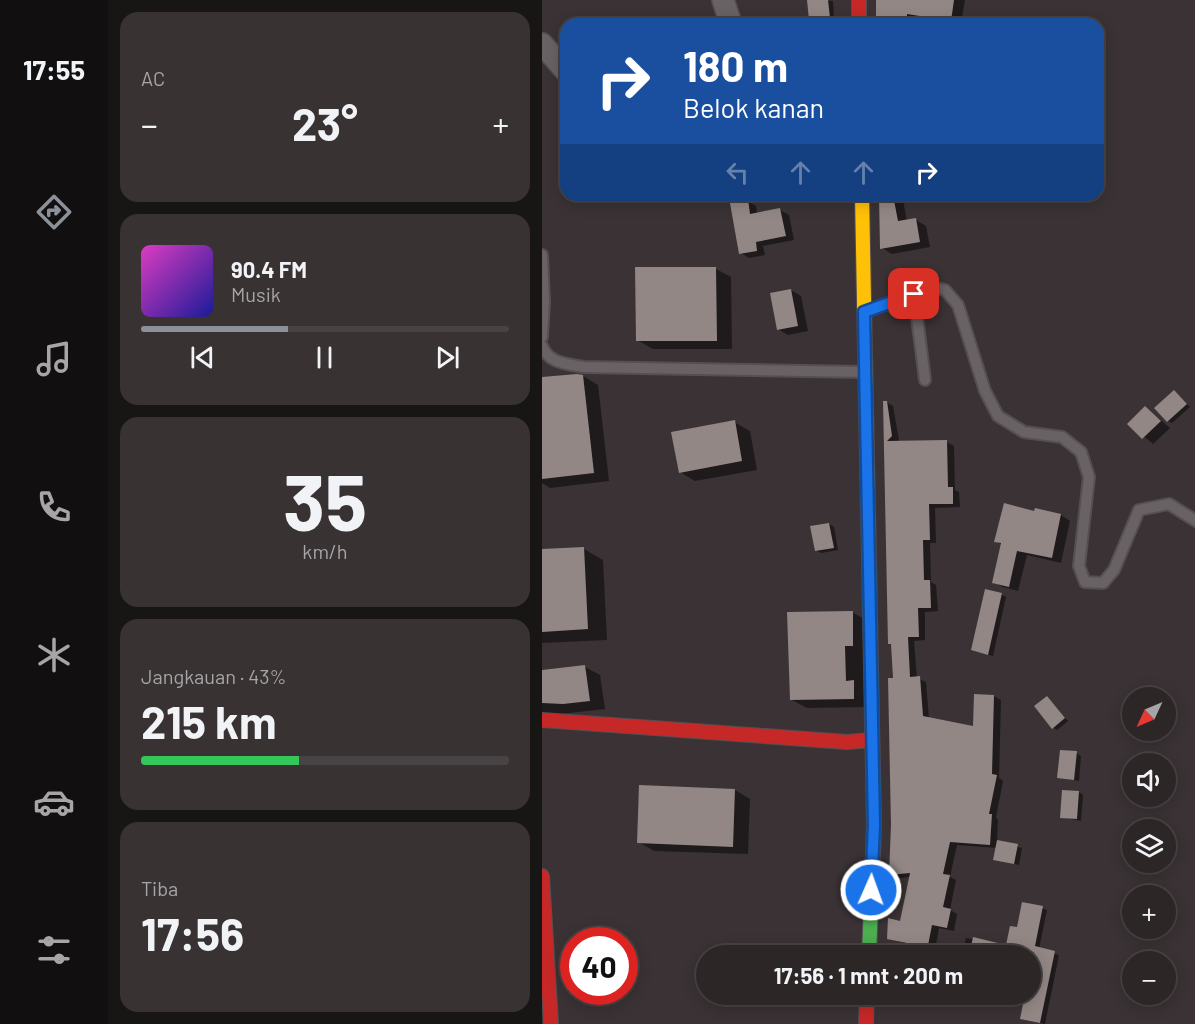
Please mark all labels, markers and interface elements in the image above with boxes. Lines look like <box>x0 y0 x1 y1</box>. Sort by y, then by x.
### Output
text: 180 m <box>683 40 788 90</box>
icon: right <box>584 42 662 120</box>
text: 17:55 <box>23 53 85 85</box>
text: AC <box>141 66 165 90</box>
text: Belok kanan <box>683 91 824 123</box>
text: 23° <box>292 96 358 150</box>
text: − <box>141 104 158 144</box>
text: + <box>492 104 509 144</box>
icon: left <box>721 156 754 189</box>
icon: ahead <box>784 156 817 189</box>
icon: ahead <box>847 156 880 189</box>
icon: right <box>910 156 943 189</box>
icon: directions <box>33 191 75 233</box>
text: 90.4 FM <box>231 256 307 282</box>
pin <box>888 268 939 319</box>
icon: arrive <box>897 277 930 310</box>
text: Musik <box>231 282 281 306</box>
icon: music <box>33 338 75 380</box>
icon: previous <box>186 341 219 374</box>
icon: pause <box>308 341 341 374</box>
icon: next <box>431 341 464 374</box>
text: 35 <box>283 453 367 547</box>
icon: phone <box>33 486 75 528</box>
text: km/h <box>302 539 348 563</box>
icon: climate <box>33 634 75 676</box>
text: Jangkauan · 43% <box>141 664 287 688</box>
north arrow <box>1122 687 1176 741</box>
map controls <box>1122 687 1176 1005</box>
text: 215 km <box>141 694 277 748</box>
button: sound <box>1122 753 1176 807</box>
icon: car <box>33 781 75 823</box>
button: layers <box>1122 819 1176 873</box>
position arrow <box>839 858 903 922</box>
text: Tiba <box>141 876 178 900</box>
button: + <box>1122 885 1176 939</box>
text: 17:56 <box>141 906 244 960</box>
speed limit sign: 40 <box>560 927 638 1005</box>
icon: filters <box>33 929 75 971</box>
button: − <box>1122 951 1176 1005</box>
text: 17:56 · 1 mnt · 200 m <box>774 962 963 988</box>

